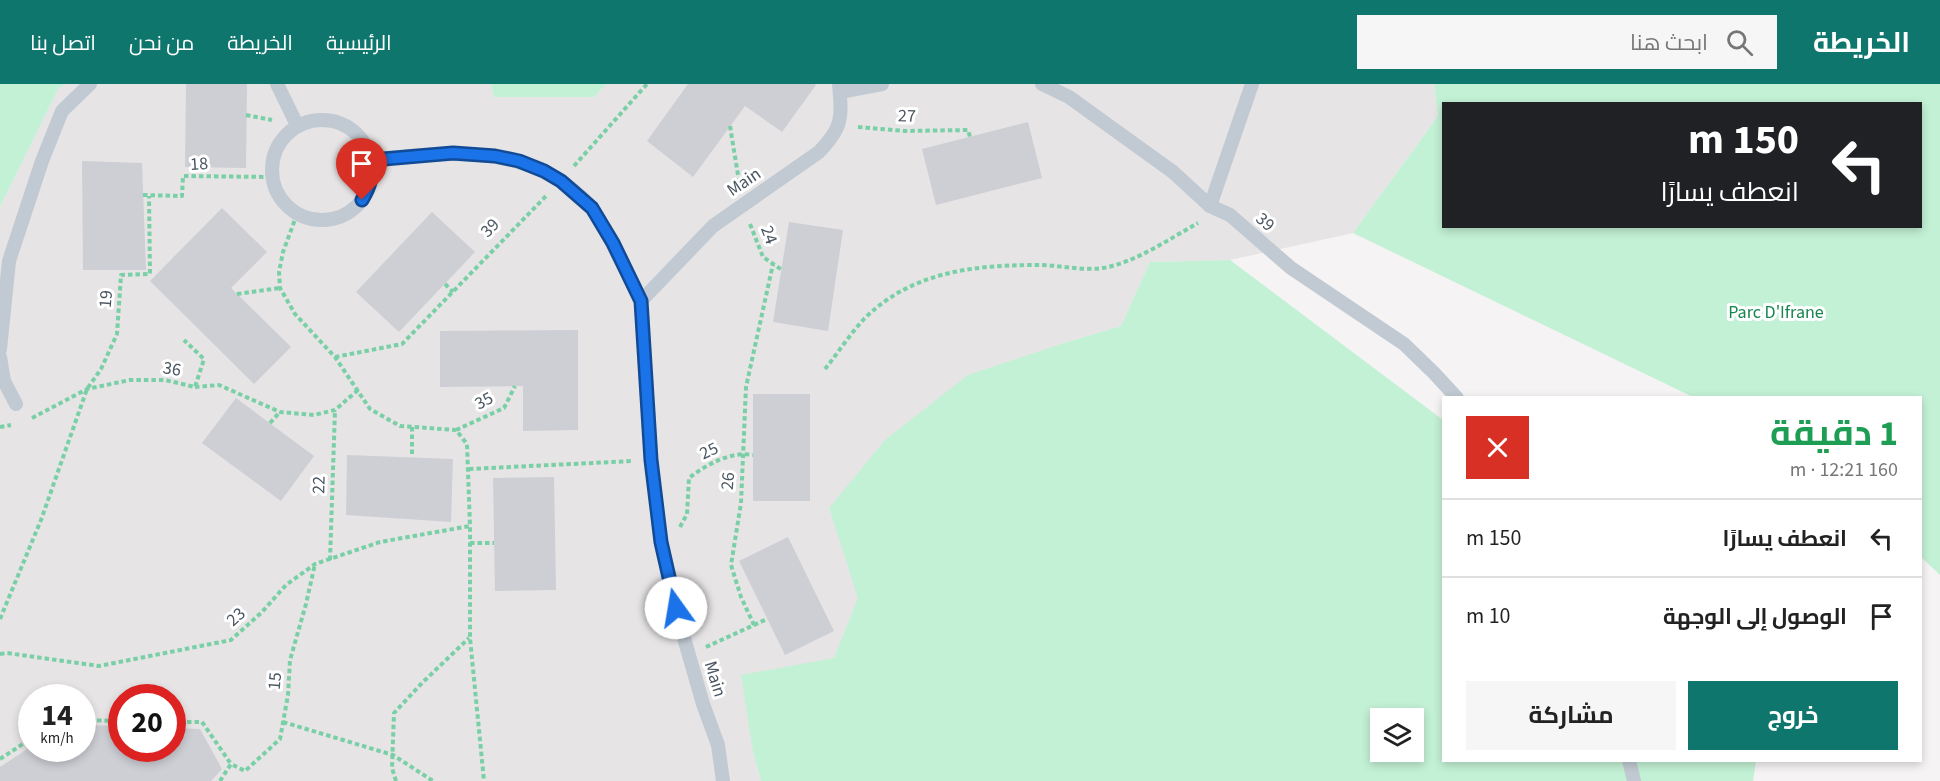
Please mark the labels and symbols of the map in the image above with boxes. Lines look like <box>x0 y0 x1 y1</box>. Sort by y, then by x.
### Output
street label: 27 <box>898 103 916 129</box>
pin <box>336 138 387 200</box>
street label: 18 <box>189 151 209 177</box>
street label: Main <box>722 161 766 203</box>
street label: 39 <box>1250 207 1280 237</box>
street label: 39 <box>475 213 505 243</box>
street label: 24 <box>754 222 784 248</box>
street label: 19 <box>93 289 119 309</box>
park label: Parc D'Ifrane <box>1728 300 1824 325</box>
street label: 36 <box>161 355 183 383</box>
street label: 35 <box>470 386 498 416</box>
street label: 25 <box>695 436 723 466</box>
street label: 26 <box>715 471 741 491</box>
street label: 22 <box>306 476 332 494</box>
position arrow <box>644 576 708 640</box>
street label: 23 <box>221 602 251 632</box>
street label: Main <box>698 658 732 700</box>
street label: 15 <box>262 671 288 691</box>
speed limit sign: 20 <box>108 684 186 762</box>

